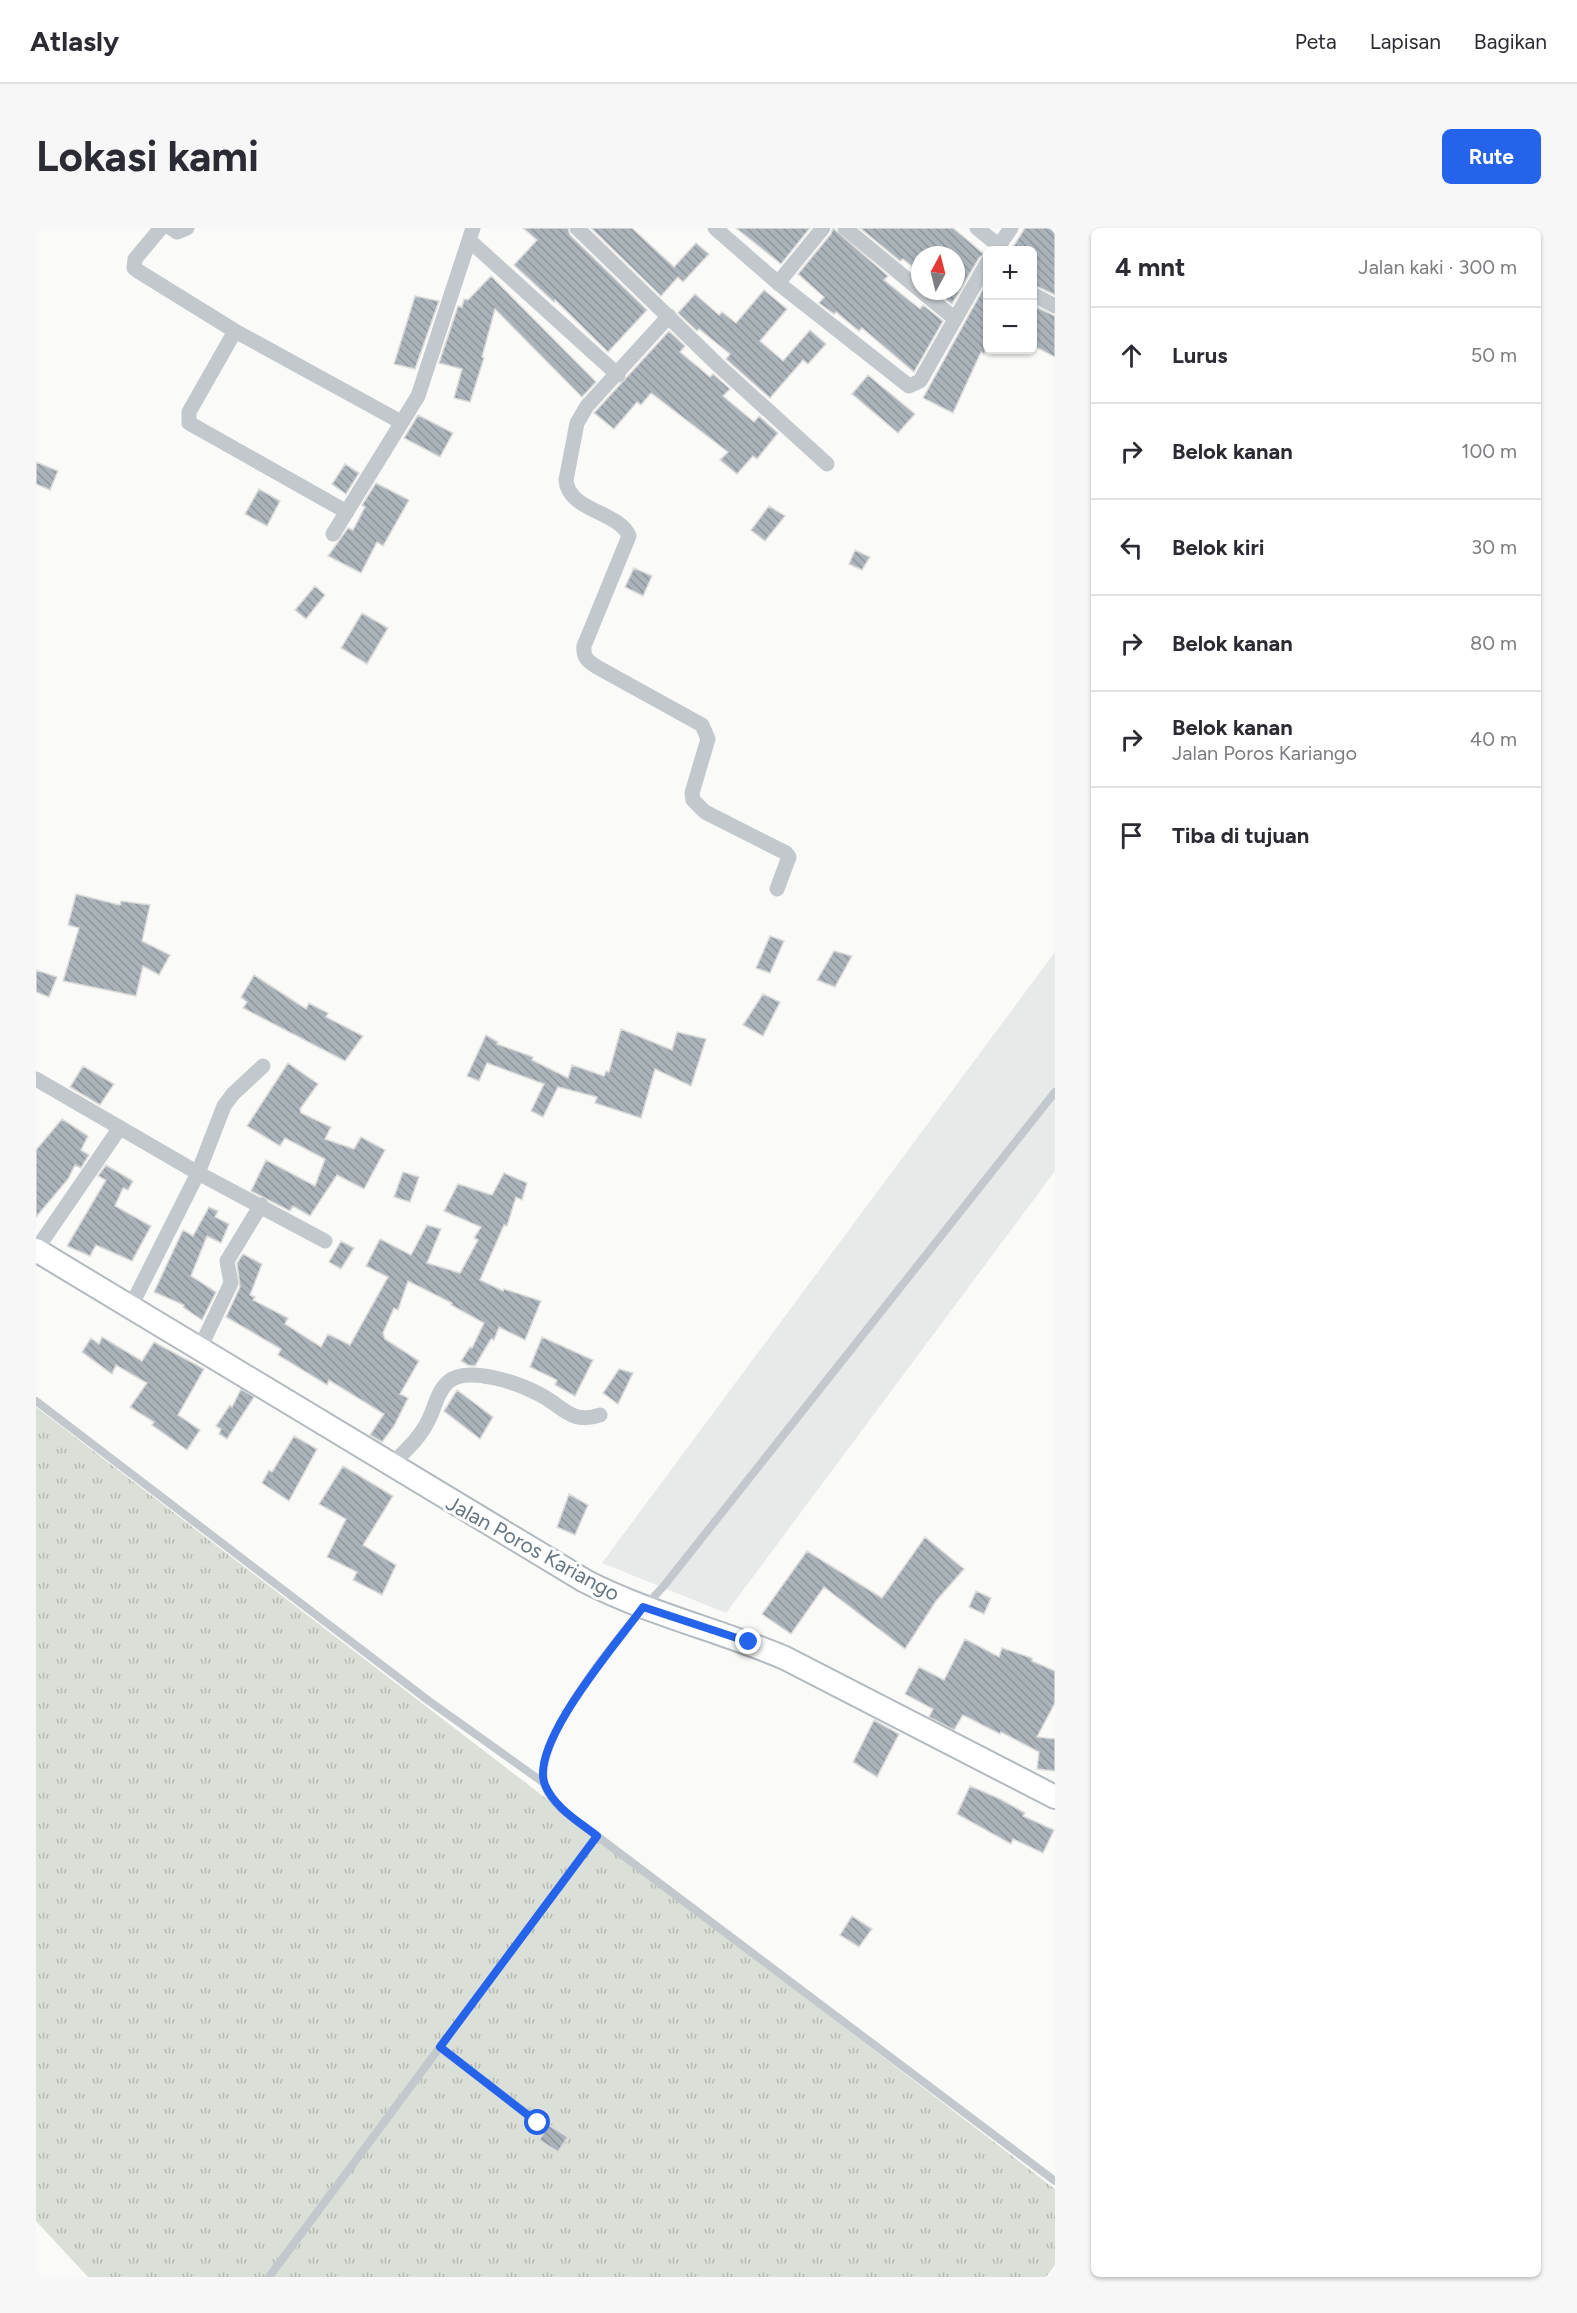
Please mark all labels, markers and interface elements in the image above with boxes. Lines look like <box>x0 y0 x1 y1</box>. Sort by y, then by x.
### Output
text: Atlasly <box>30 24 119 58</box>
text: Peta <box>1295 29 1337 54</box>
text: Lapisan <box>1370 29 1441 54</box>
text: Bagikan <box>1474 29 1547 54</box>
button: Rute <box>1442 129 1541 184</box>
text: Lokasi kami <box>36 131 259 182</box>
north arrow <box>911 246 965 300</box>
map controls <box>983 246 1037 354</box>
button: + <box>983 246 1037 300</box>
text: 4 mnt <box>1115 251 1186 283</box>
text: Jalan kaki · 300 m <box>1358 255 1517 279</box>
button: − <box>983 300 1037 354</box>
icon: ahead <box>1115 339 1148 372</box>
text: Lurus <box>1172 342 1227 369</box>
text: 50 m <box>1471 343 1517 367</box>
icon: right <box>1115 435 1148 468</box>
text: Belok kanan <box>1172 438 1293 465</box>
text: 100 m <box>1461 439 1517 463</box>
icon: left <box>1115 531 1148 564</box>
text: Belok kiri <box>1172 534 1265 561</box>
text: 30 m <box>1471 535 1517 559</box>
icon: right <box>1115 627 1148 660</box>
text: Belok kanan <box>1172 630 1293 657</box>
text: 80 m <box>1470 631 1517 655</box>
text: Belok kanan <box>1172 714 1293 741</box>
icon: right <box>1115 723 1148 756</box>
text: 40 m <box>1470 727 1517 751</box>
text: Jalan Poros Kariango <box>1172 741 1357 765</box>
icon: arrive <box>1115 819 1148 852</box>
text: Tiba di tujuan <box>1172 822 1309 849</box>
street label: Jalan Poros Kariango <box>442 1490 624 1606</box>
route end <box>735 1628 761 1654</box>
route start <box>524 2109 550 2135</box>

